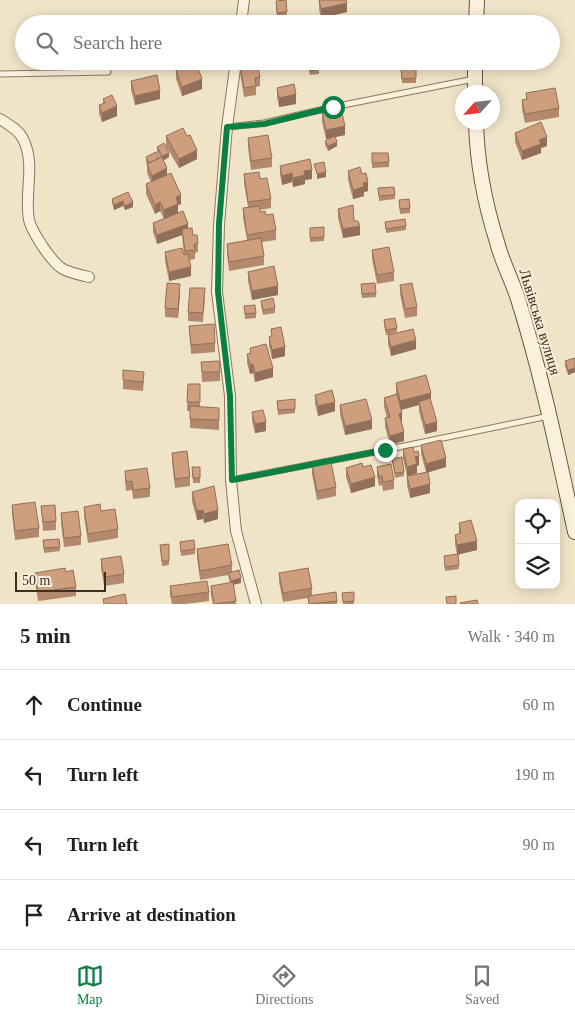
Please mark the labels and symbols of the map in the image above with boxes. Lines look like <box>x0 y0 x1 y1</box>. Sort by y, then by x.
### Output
north arrow <box>455 85 500 130</box>
route start <box>322 96 345 119</box>
street label: Львівська вулиця <box>516 267 564 377</box>
route end <box>374 439 397 462</box>
scale bar <box>15 569 106 592</box>

